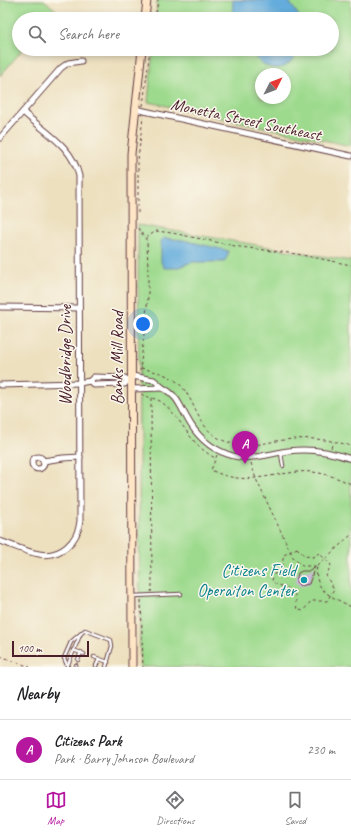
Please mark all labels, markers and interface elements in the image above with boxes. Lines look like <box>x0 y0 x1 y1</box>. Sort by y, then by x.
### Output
search box <box>12 12 339 56</box>
icon: search <box>26 23 48 45</box>
text: Search here <box>58 25 119 44</box>
north arrow <box>255 68 291 104</box>
street label: Monetta Street Southeast <box>169 93 325 146</box>
street label: Woodbridge Drive <box>55 303 76 405</box>
street label: Banks Mill Road <box>107 309 128 405</box>
your location <box>133 314 153 334</box>
pin: A <box>232 431 258 464</box>
place label: Citizens Field Operaiton Center <box>197 560 298 601</box>
marker: Citizens Field Operaiton Center <box>299 575 309 585</box>
scale bar <box>12 639 89 658</box>
text: 100 m <box>18 641 42 655</box>
text: Nearby <box>16 683 59 704</box>
text: Citizens Park <box>54 732 122 751</box>
text: A <box>26 742 32 758</box>
text: 230 m <box>307 742 335 758</box>
text: Park · Barry Johnson Boulevard <box>54 751 194 767</box>
tab: Map <box>45 789 67 827</box>
tab: Directions <box>156 789 195 827</box>
tab: Saved <box>284 789 306 827</box>

